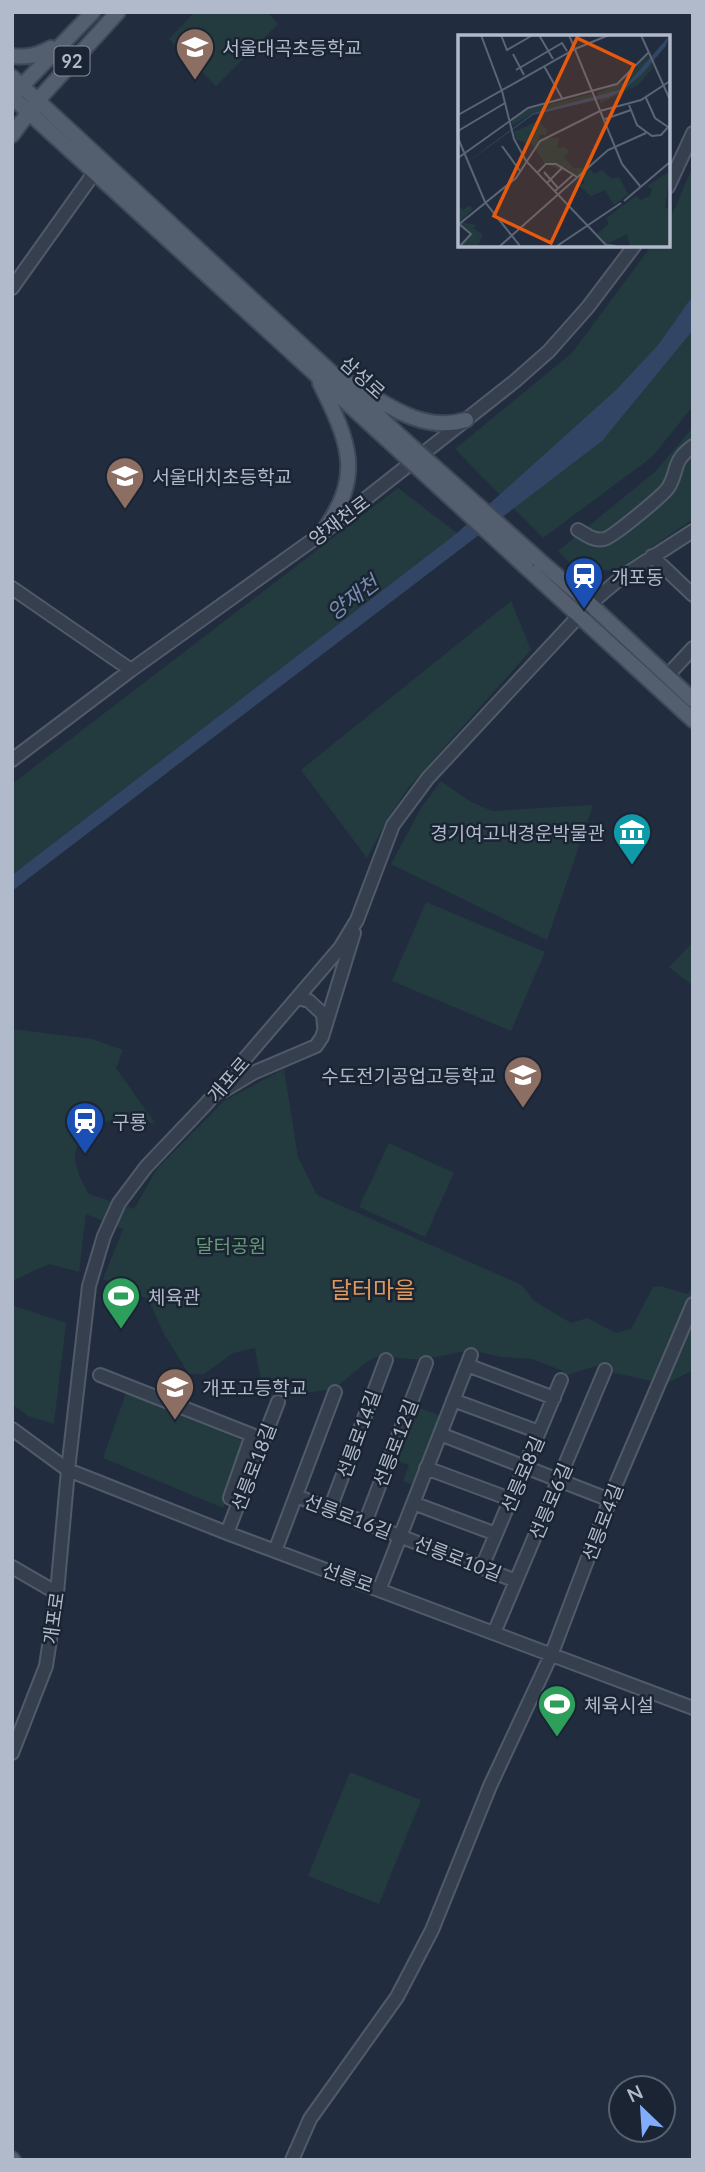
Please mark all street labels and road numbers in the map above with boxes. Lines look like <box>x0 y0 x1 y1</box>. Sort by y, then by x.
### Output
road number: 92 <box>55 46 90 76</box>
street label: 삼성로 <box>336 351 390 403</box>
street label: 양재천로 <box>304 490 374 550</box>
street label: 개포로 <box>202 1052 254 1106</box>
street label: 선릉로14길 <box>331 1387 385 1481</box>
street label: 선릉로12길 <box>368 1396 422 1490</box>
street label: 선릉로18길 <box>226 1420 280 1514</box>
street label: 선릉로8길 <box>496 1432 548 1516</box>
street label: 선릉로6길 <box>524 1459 576 1543</box>
street label: 선릉로4길 <box>577 1480 627 1564</box>
street label: 선릉로16길 <box>301 1489 395 1543</box>
street label: 선릉로10길 <box>411 1531 505 1585</box>
street label: 선릉로 <box>319 1557 377 1597</box>
street label: 개포로 <box>38 1590 68 1646</box>

